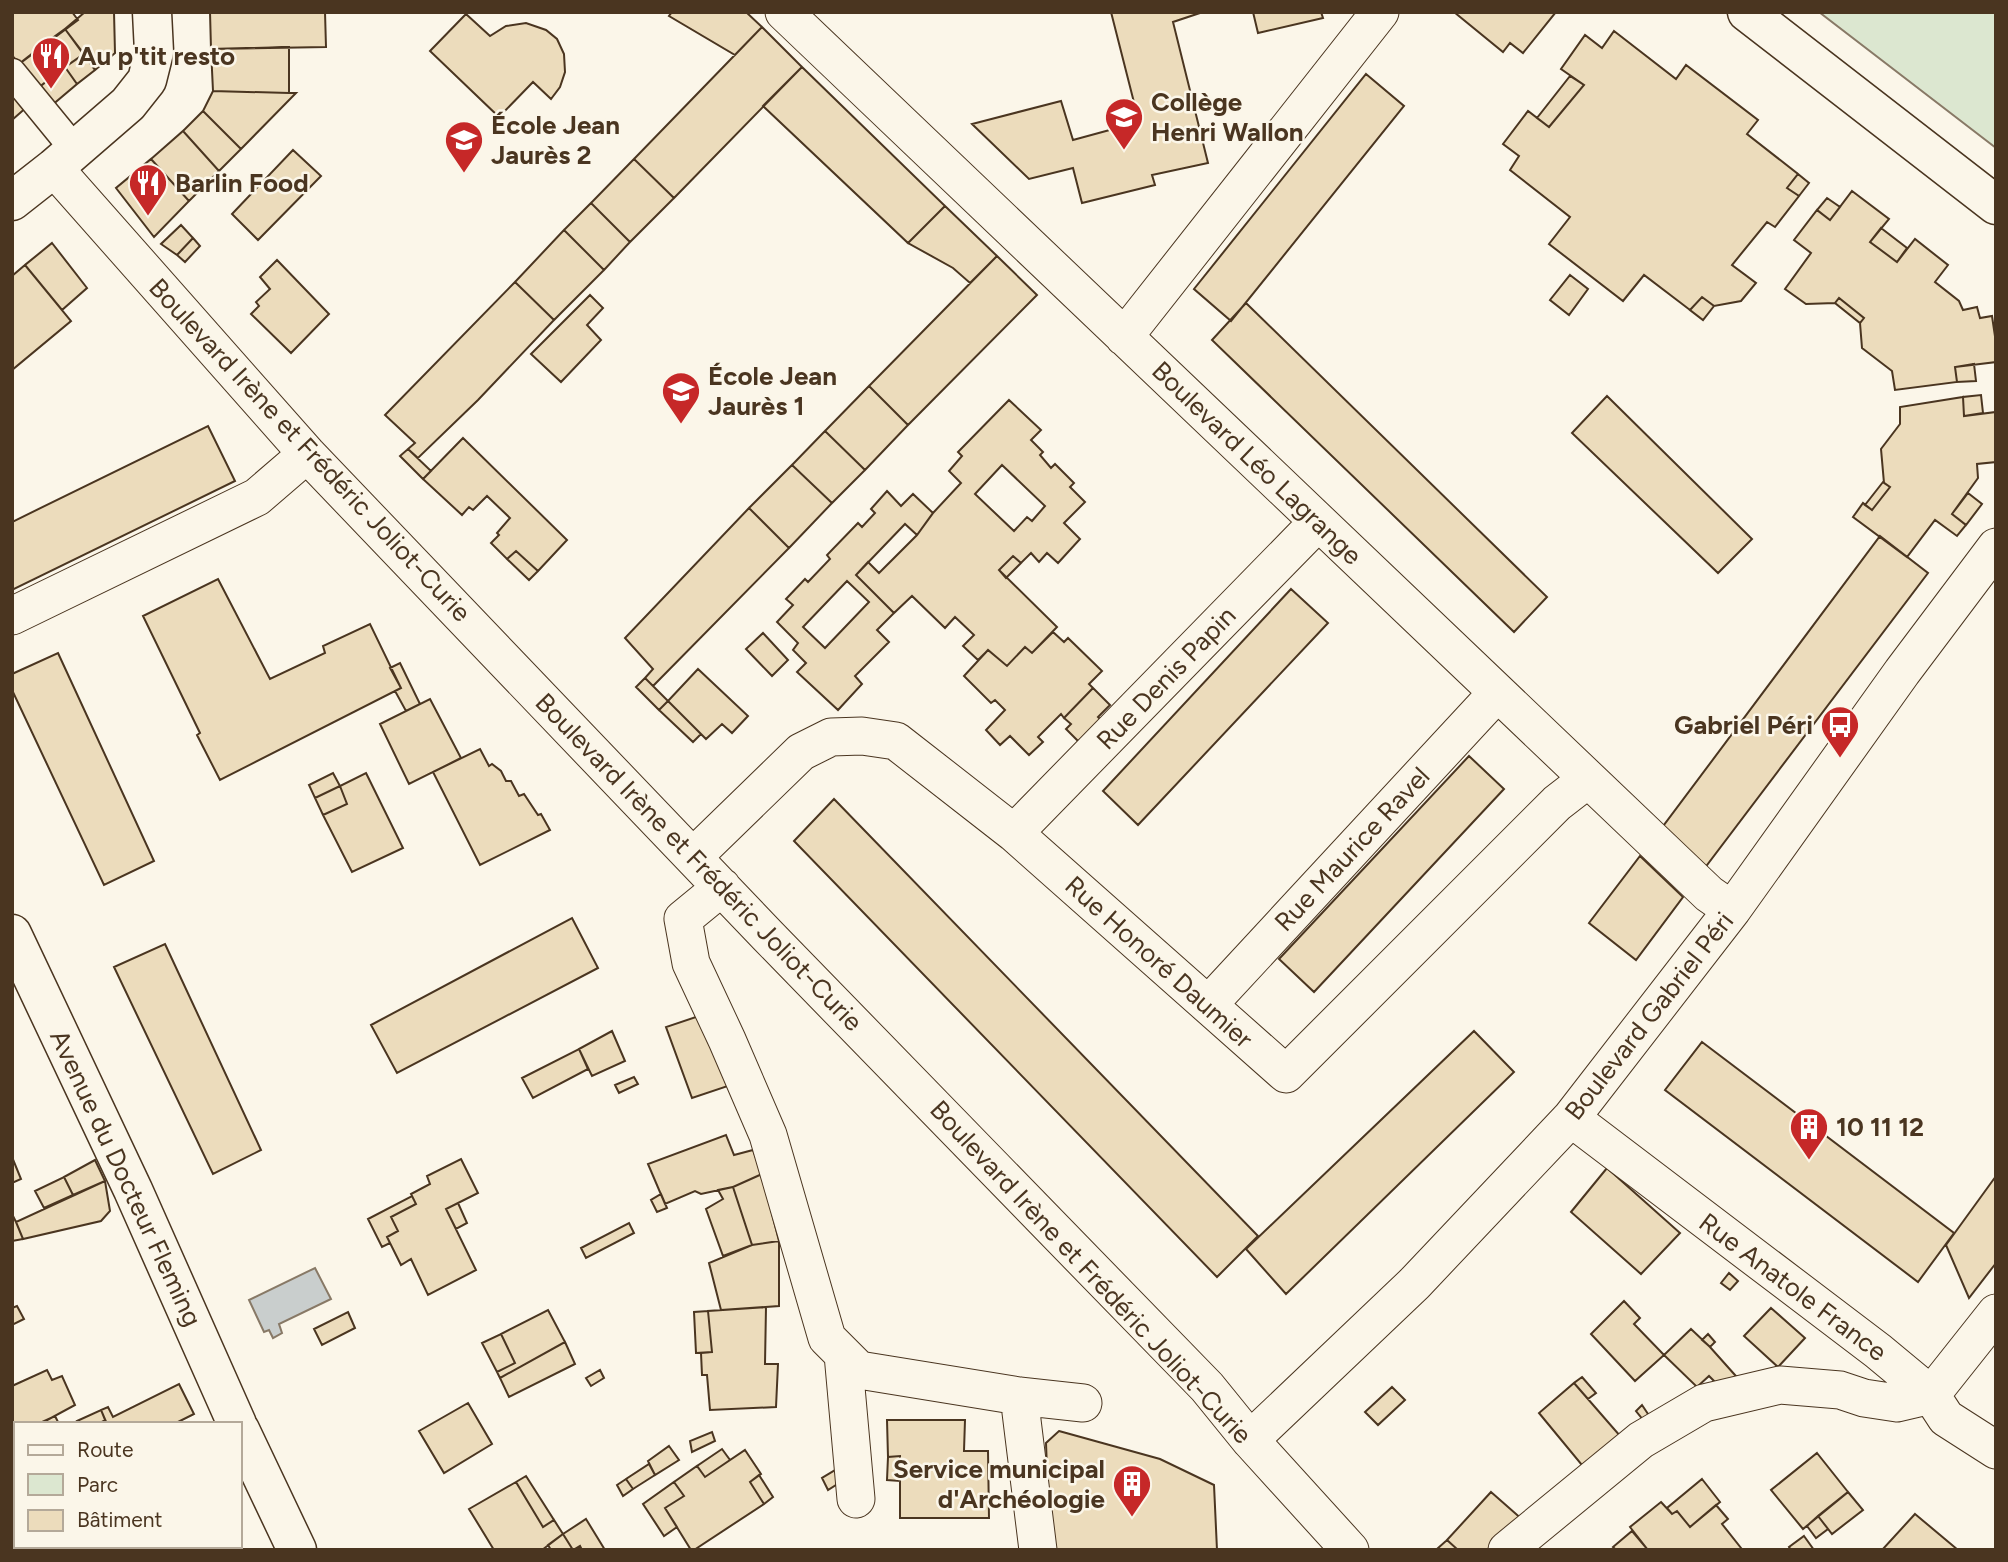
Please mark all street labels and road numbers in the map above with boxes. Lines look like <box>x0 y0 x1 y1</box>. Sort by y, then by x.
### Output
street label: Boulevard Irène et Frédéric Joliot-Curie <box>142 272 478 628</box>
street label: Boulevard Léo Lagrange <box>1145 354 1369 572</box>
street label: Rue Denis Papin <box>1090 600 1242 756</box>
street label: Boulevard Irène et Frédéric Joliot-Curie <box>529 686 869 1038</box>
street label: Rue Maurice Ravel <box>1268 760 1436 938</box>
street label: Rue Honoré Daumier <box>1058 869 1260 1055</box>
street label: Boulevard Gabriel Péri <box>1558 906 1740 1126</box>
street label: Avenue du Docteur Fleming <box>43 1025 209 1331</box>
street label: Boulevard Irène et Frédéric Joliot-Curie <box>923 1094 1259 1450</box>
street label: Rue Anatole France <box>1693 1206 1893 1368</box>

